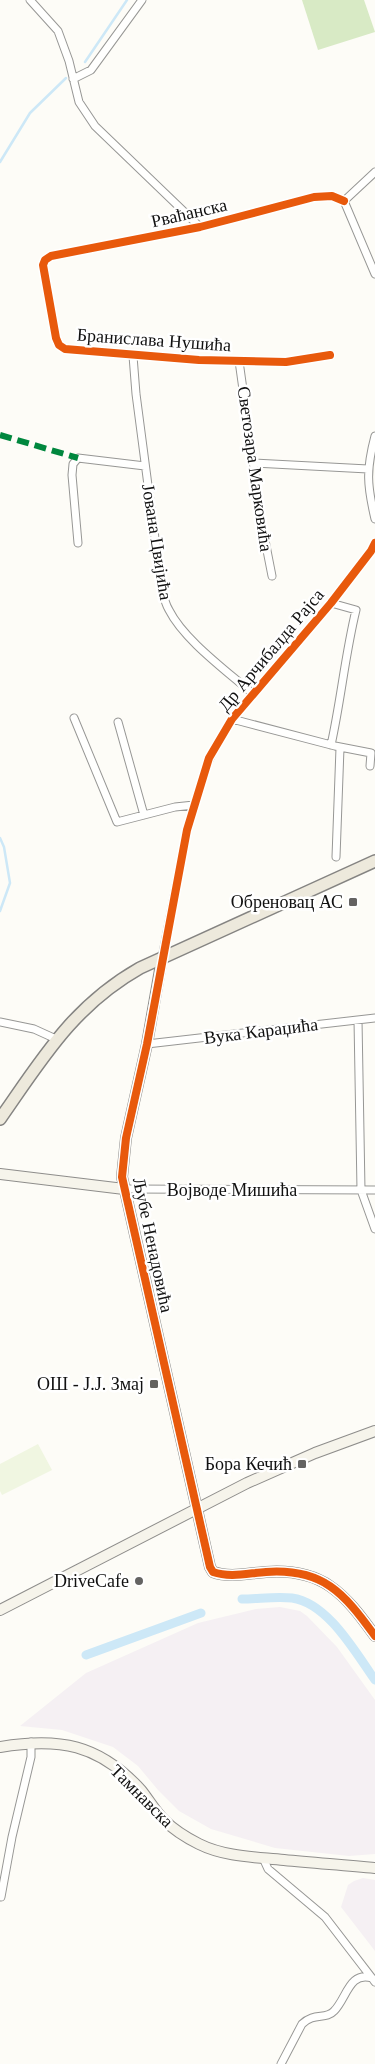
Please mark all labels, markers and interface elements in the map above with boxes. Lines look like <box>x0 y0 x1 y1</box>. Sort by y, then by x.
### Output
street label: Рваћанска <box>149 195 229 231</box>
street label: Бранислава Нушића <box>76 325 232 355</box>
street label: Светозара Марковића <box>234 385 276 553</box>
street label: Јована Цвијића <box>138 483 176 601</box>
street label: Др Арчибалда Рајса <box>214 585 328 715</box>
place label: Обреновац АС <box>231 892 343 912</box>
marker: Обреновац АС <box>347 896 359 908</box>
street label: Вука Караџића <box>203 1014 319 1048</box>
street label: Љубе Ненадовића <box>129 1176 177 1314</box>
street label: Војводе Мишића <box>167 1180 297 1200</box>
place label: ОШ - Ј.Ј. Змај <box>37 1374 144 1394</box>
marker: ОШ - Ј.Ј. Змај <box>148 1378 160 1390</box>
place label: Бора Кечић <box>205 1454 292 1474</box>
marker: Бора Кечић <box>296 1458 308 1470</box>
place label: DriveCafe <box>54 1571 129 1591</box>
marker: DriveCafe <box>133 1575 145 1587</box>
street label: Тамнавска <box>107 1761 177 1831</box>

